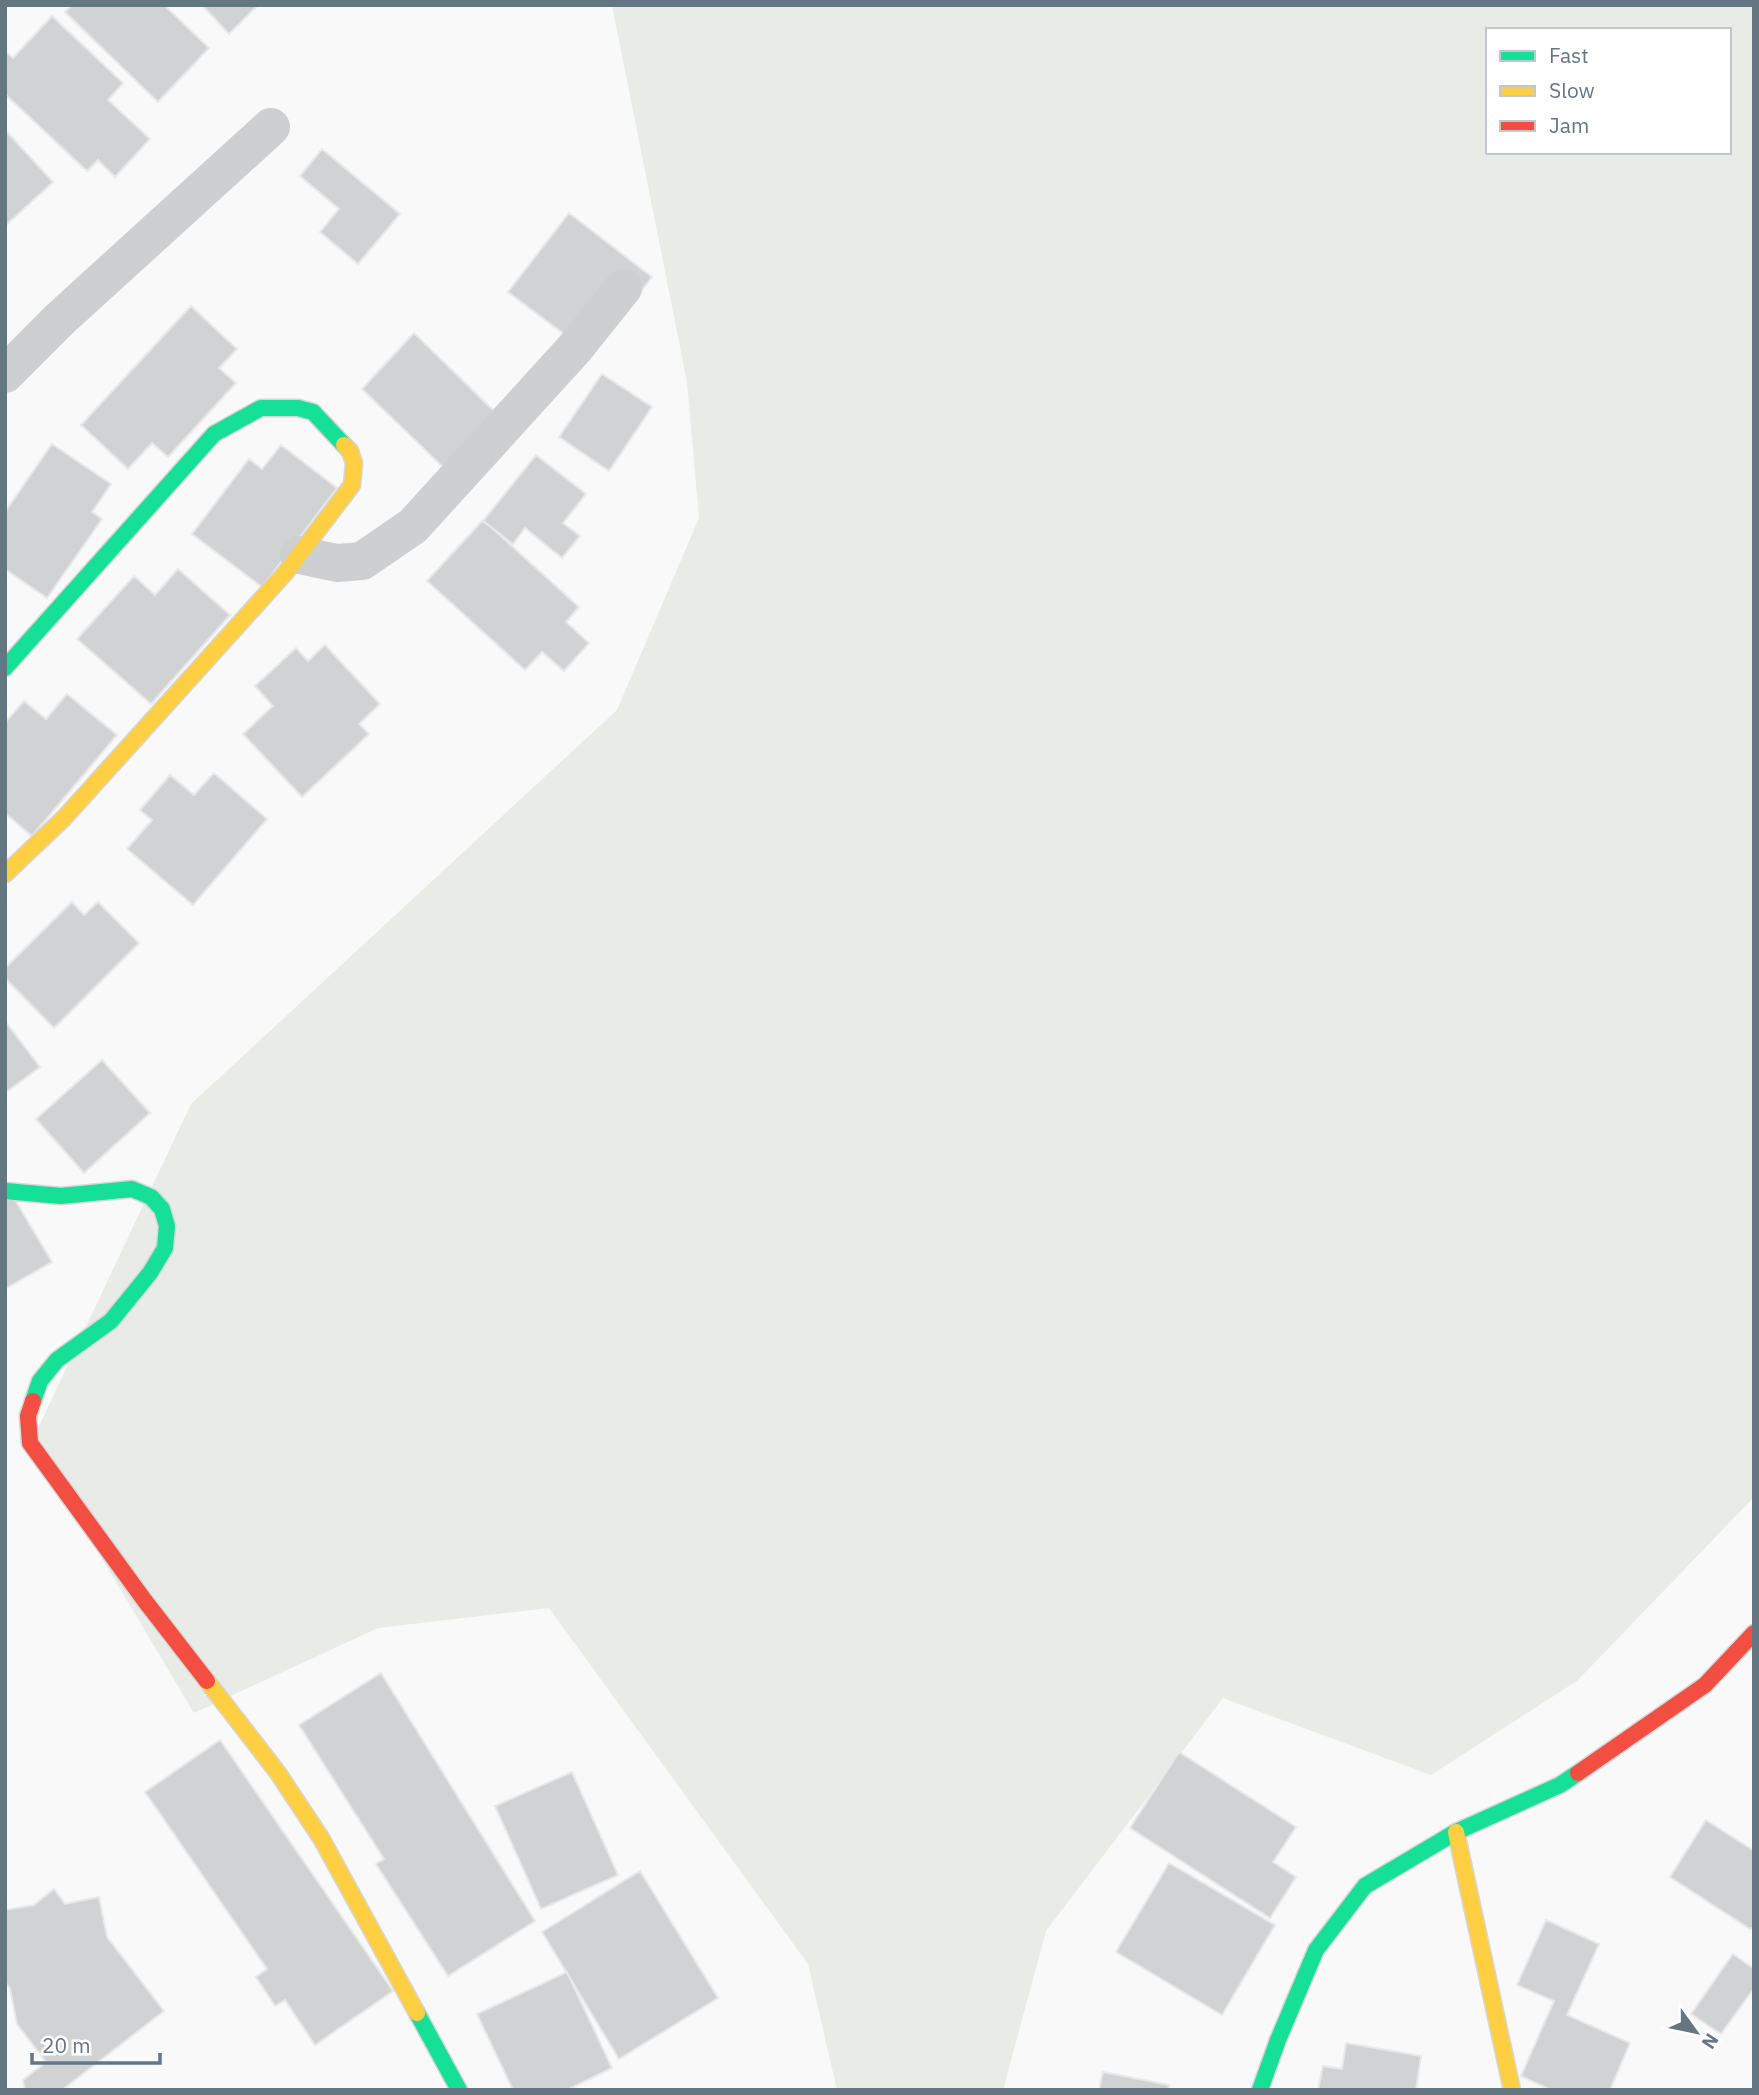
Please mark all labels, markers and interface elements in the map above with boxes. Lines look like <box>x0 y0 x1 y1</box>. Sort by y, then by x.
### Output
legend <box>1486 28 1731 154</box>
text: Fast <box>1549 41 1589 69</box>
text: Slow <box>1549 76 1595 104</box>
text: Jam <box>1549 111 1589 139</box>
north arrow <box>1661 1997 1731 2067</box>
scale bar <box>32 2022 159 2066</box>
text: N <box>1696 2029 1724 2054</box>
text: 20 m <box>42 2031 91 2059</box>

